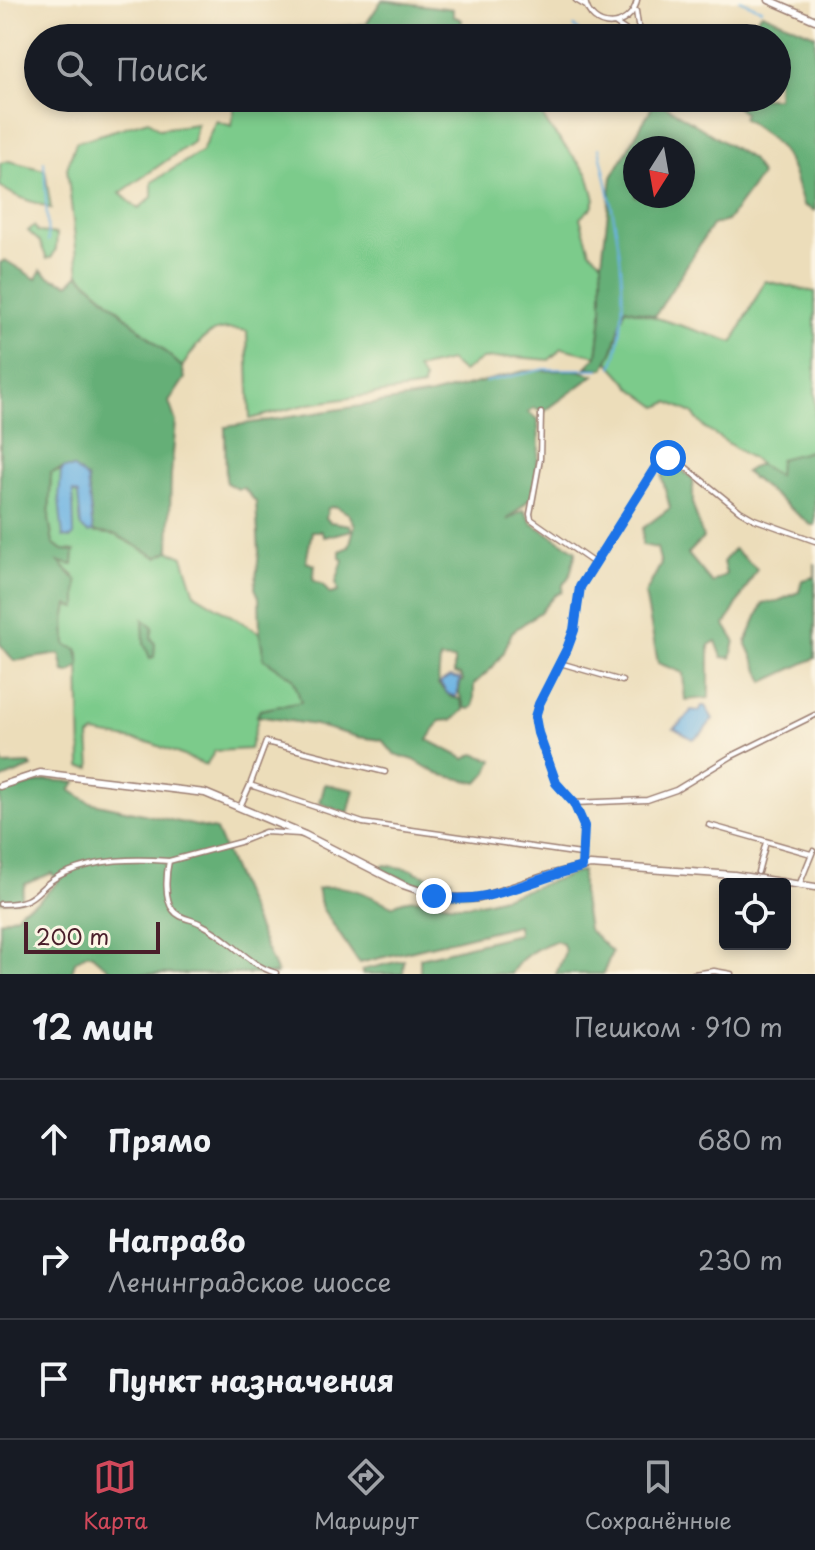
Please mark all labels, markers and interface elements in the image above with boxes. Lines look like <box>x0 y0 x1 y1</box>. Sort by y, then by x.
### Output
search box <box>24 24 791 112</box>
icon: search <box>52 46 96 90</box>
text: Поиск <box>116 46 207 91</box>
north arrow <box>623 136 695 208</box>
route start <box>650 440 686 476</box>
route end <box>416 878 452 914</box>
map controls <box>719 878 791 950</box>
button: locate <box>719 878 791 950</box>
scale bar <box>24 918 160 954</box>
text: 200 m <box>36 919 109 952</box>
text: 12 мин <box>32 1000 154 1052</box>
text: Пешком · 910 m <box>574 1007 783 1046</box>
icon: ahead <box>32 1117 76 1161</box>
text: Прямо <box>108 1117 211 1162</box>
text: 680 m <box>698 1120 783 1159</box>
text: Направо <box>108 1217 246 1262</box>
icon: right <box>32 1237 76 1281</box>
text: 230 m <box>698 1240 783 1279</box>
text: Ленинградское шоссе <box>108 1262 391 1301</box>
icon: arrive <box>32 1357 76 1401</box>
text: Пункт назначения <box>108 1357 394 1402</box>
tab: Карта <box>83 1455 148 1536</box>
tab: Маршрут <box>314 1455 418 1536</box>
tab: Сохранённые <box>585 1455 732 1536</box>

